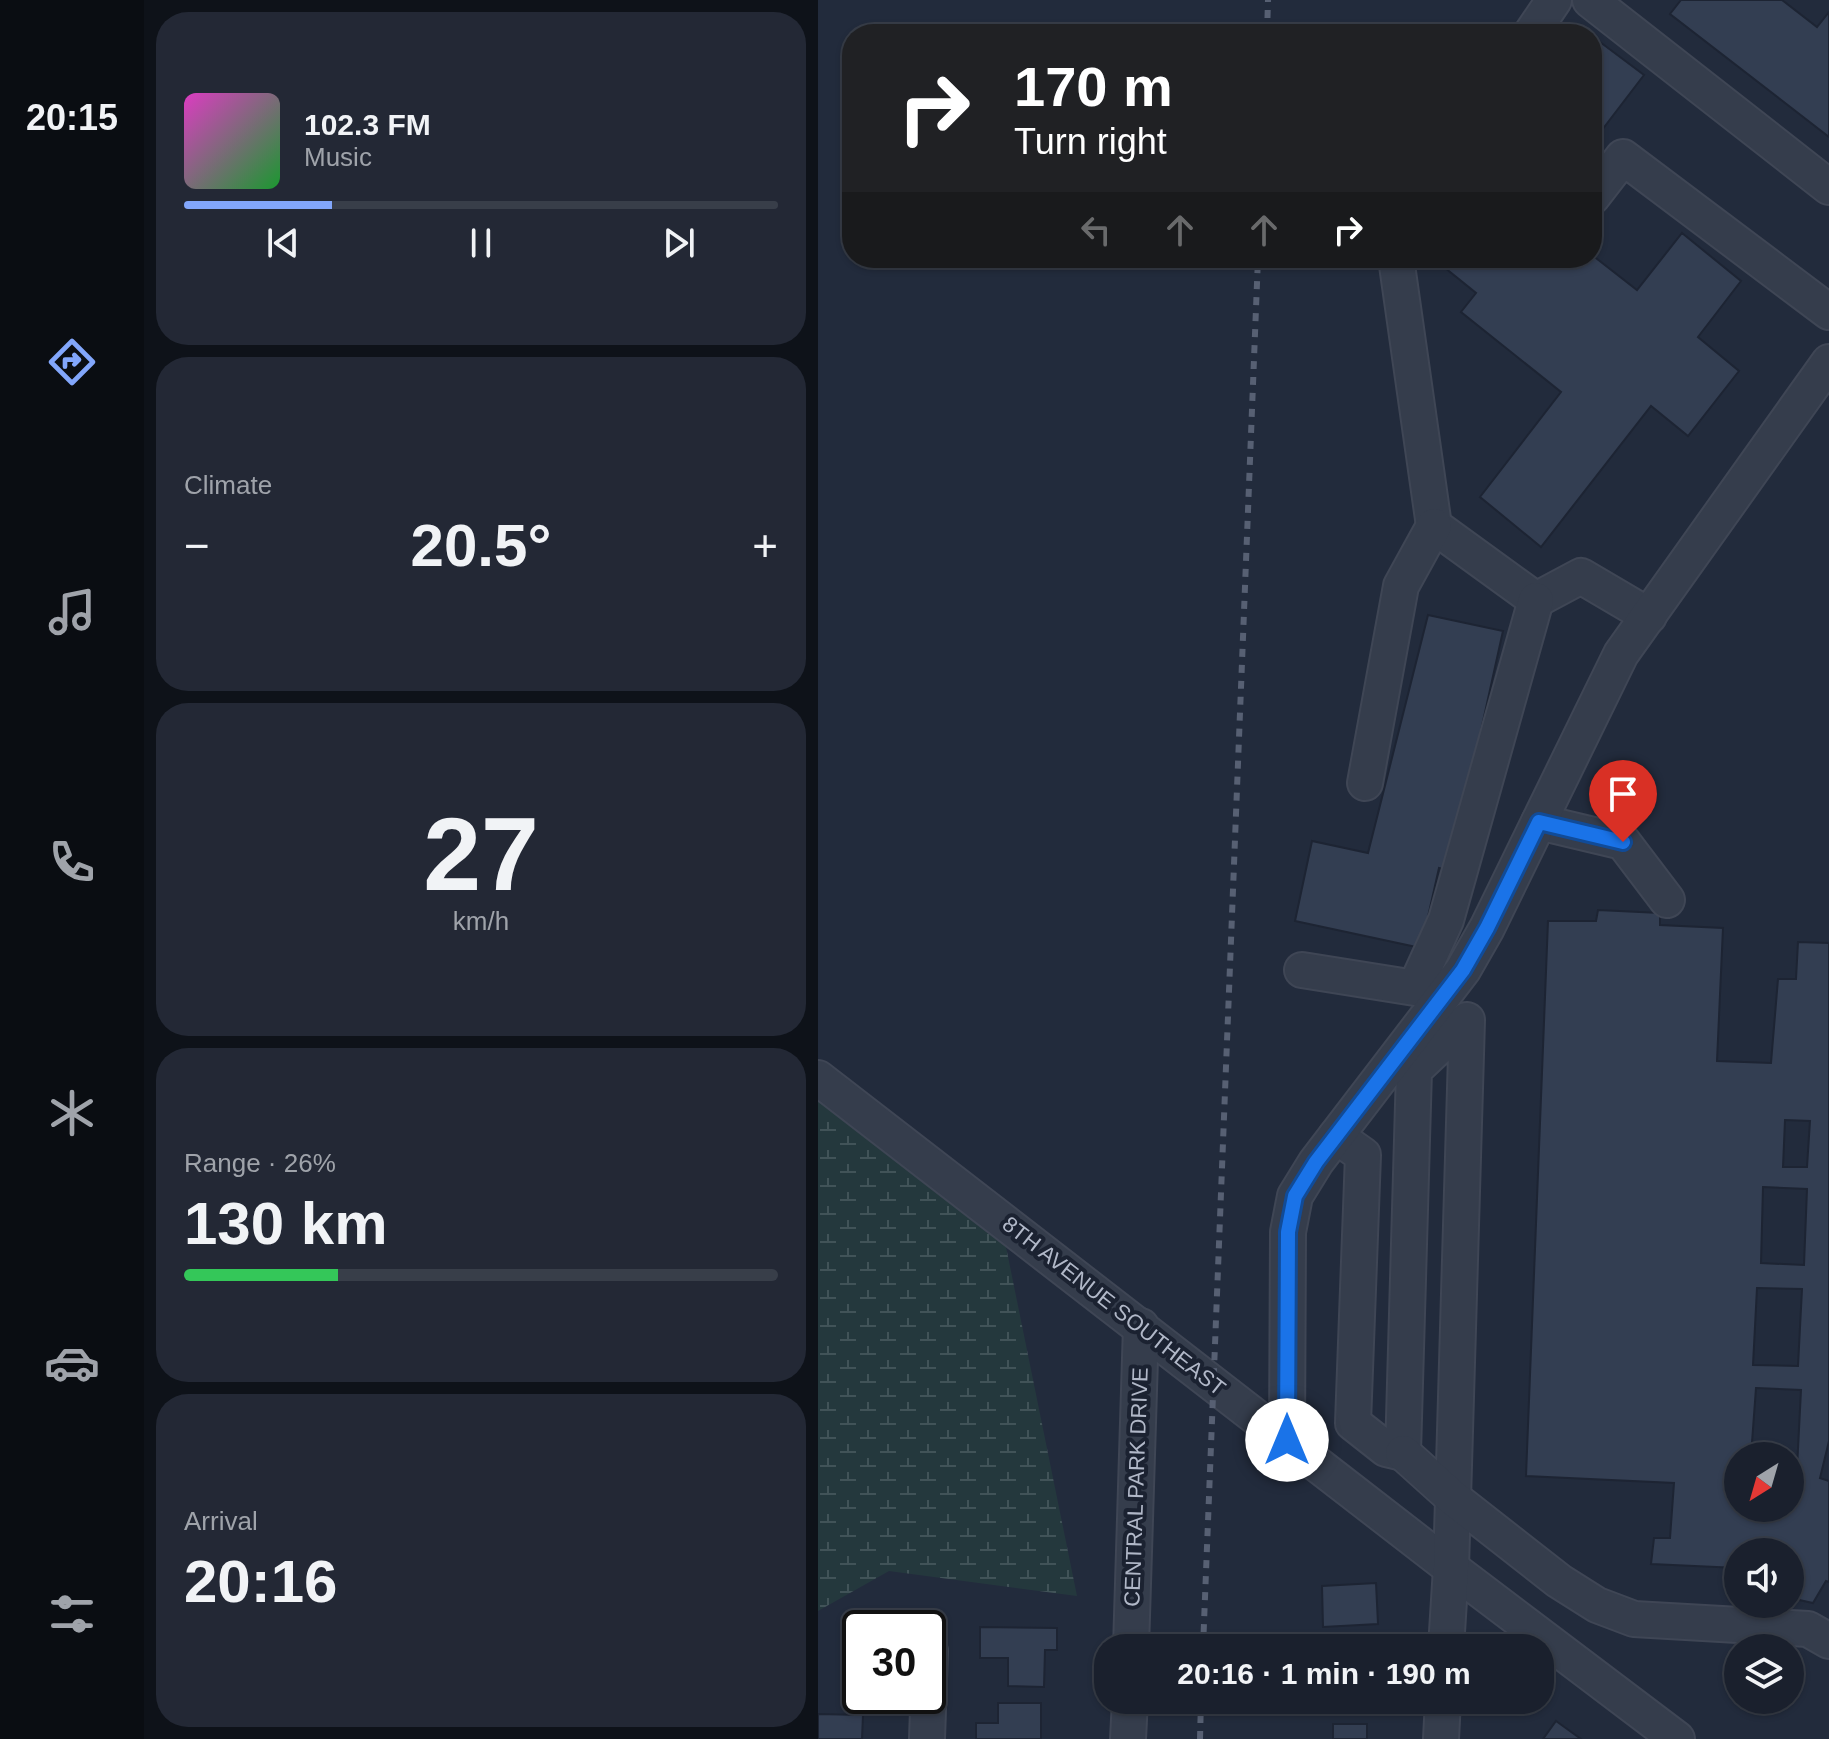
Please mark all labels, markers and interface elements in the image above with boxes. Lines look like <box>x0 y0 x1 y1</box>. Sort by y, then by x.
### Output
text: 170 m <box>1014 55 1173 118</box>
icon: right <box>882 56 986 160</box>
text: 20:15 <box>26 97 118 138</box>
text: 102.3 FM <box>304 108 431 141</box>
text: Turn right <box>1014 121 1167 162</box>
text: Music <box>304 142 372 172</box>
icon: left <box>1074 208 1118 252</box>
icon: ahead <box>1158 208 1202 252</box>
icon: ahead <box>1242 208 1286 252</box>
icon: right <box>1326 208 1370 252</box>
icon: previous <box>261 221 305 265</box>
icon: pause <box>459 221 503 265</box>
icon: next <box>657 221 701 265</box>
icon: directions <box>44 334 100 390</box>
text: Climate <box>184 470 272 500</box>
text: 20.5° <box>411 512 551 579</box>
text: − <box>184 521 210 570</box>
text: + <box>752 521 778 570</box>
icon: music <box>44 584 100 640</box>
pin <box>1589 760 1657 842</box>
icon: arrive <box>1601 772 1645 816</box>
text: 27 <box>423 796 539 912</box>
icon: phone <box>44 834 100 890</box>
text: km/h <box>453 906 509 936</box>
icon: climate <box>44 1085 100 1141</box>
text: Range · 26% <box>184 1148 336 1178</box>
text: 130 km <box>184 1190 388 1257</box>
street label: 8TH AVENUE SOUTHEAST <box>998 1211 1230 1401</box>
icon: car <box>44 1335 100 1391</box>
street label: CENTRAL PARK DRIVE <box>1119 1367 1153 1607</box>
position arrow <box>1245 1398 1329 1482</box>
north arrow <box>1724 1442 1804 1522</box>
map controls <box>1724 1442 1804 1714</box>
text: Arrival <box>184 1506 258 1536</box>
button: sound <box>1724 1538 1804 1618</box>
text: 20:16 <box>184 1548 337 1615</box>
icon: filters <box>44 1586 100 1642</box>
speed limit sign: 30 <box>842 1610 946 1714</box>
button: layers <box>1724 1634 1804 1714</box>
text: 20:16 · 1 min · 190 m <box>1177 1657 1471 1690</box>

